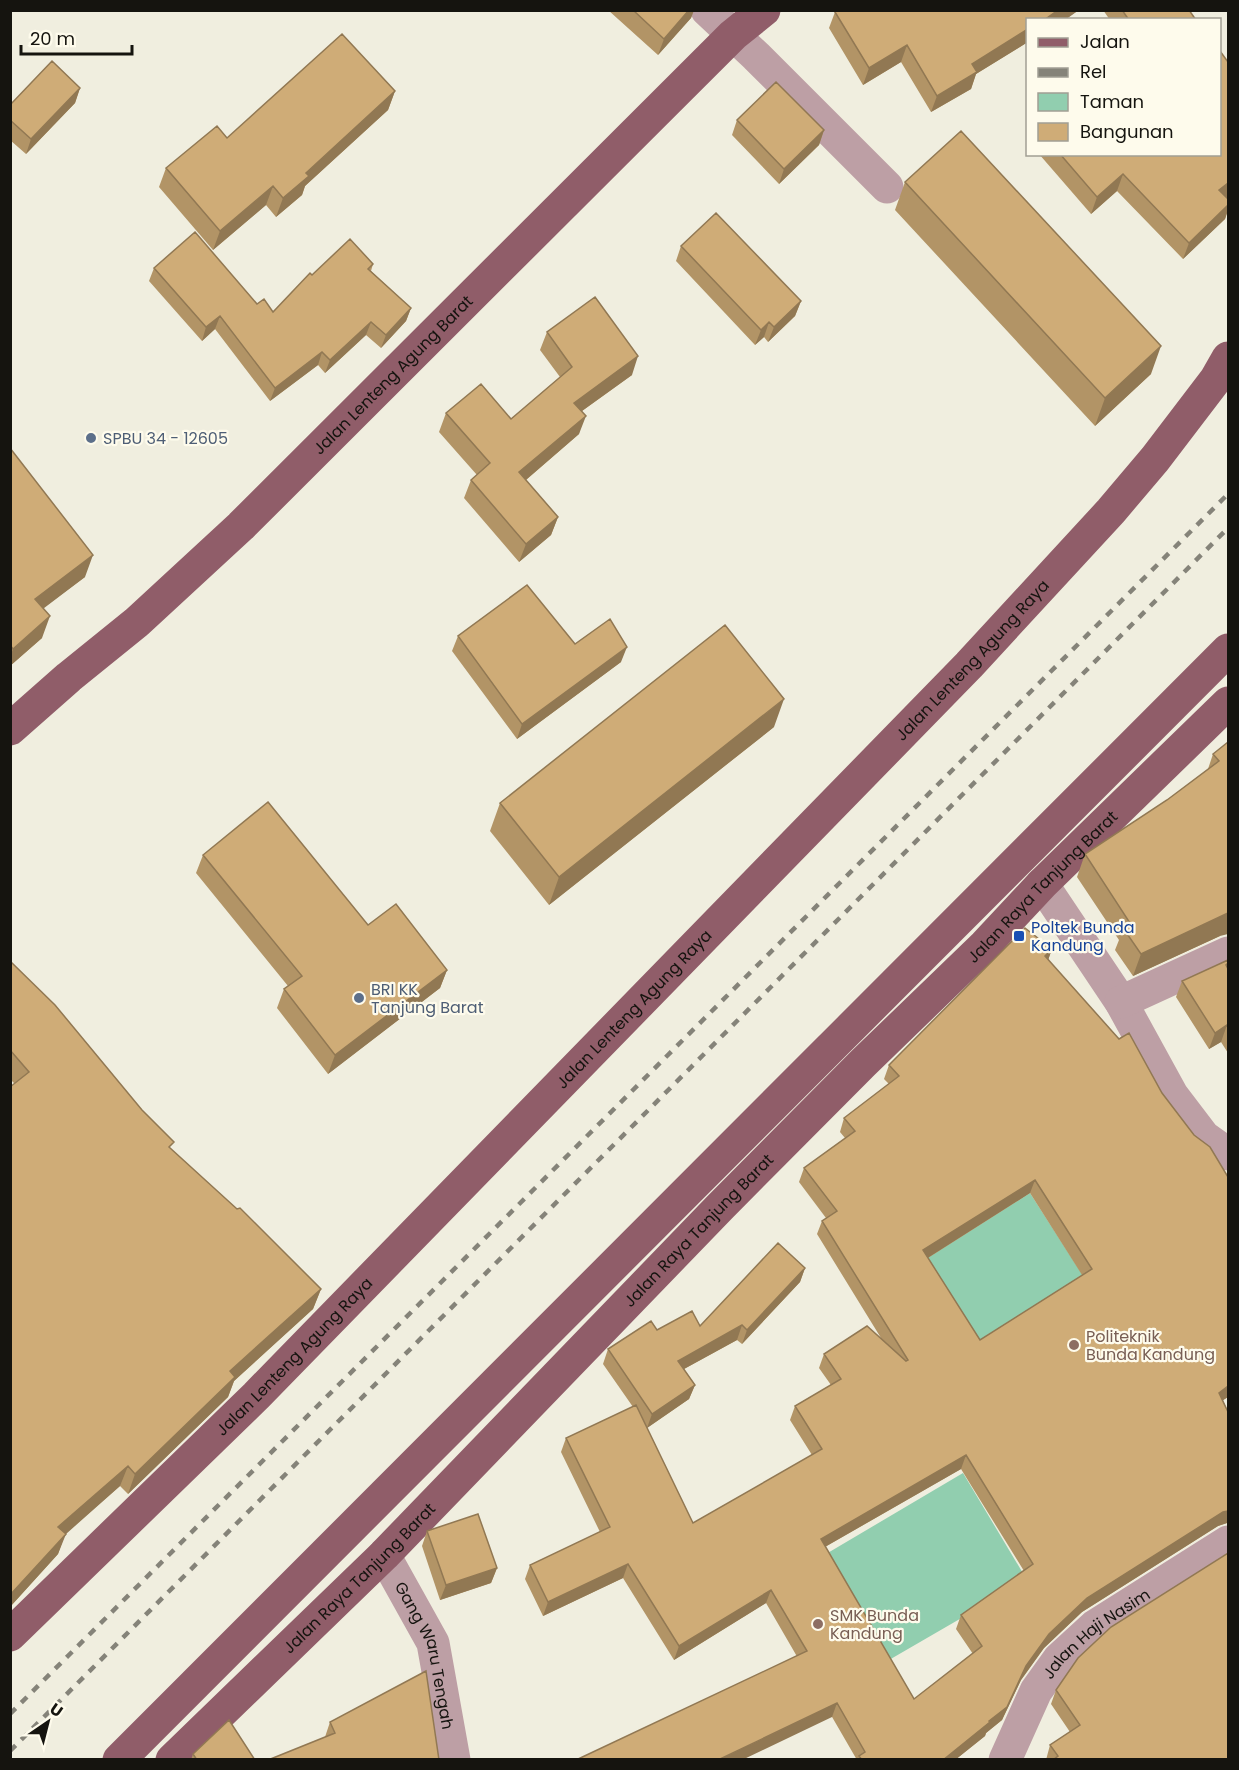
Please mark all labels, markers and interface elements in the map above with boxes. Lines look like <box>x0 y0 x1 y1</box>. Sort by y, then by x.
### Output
scale bar <box>21 18 132 56</box>
legend <box>1026 18 1221 156</box>
text: 20 m <box>30 26 75 51</box>
text: Jalan <box>1080 29 1130 54</box>
text: Rel <box>1080 59 1107 84</box>
text: Taman <box>1080 89 1144 114</box>
text: Bangunan <box>1080 119 1174 144</box>
street label: Jalan Lenteng Agung Barat <box>308 290 478 460</box>
place label: SPBU 34 - 12605 <box>103 427 228 450</box>
marker: SPBU 34 - 12605 <box>84 431 98 445</box>
street label: Jalan Lenteng Agung Raya <box>890 574 1054 746</box>
street label: Jalan Raya Tanjung Barat <box>962 805 1123 968</box>
place label: Poltek Bunda Kandung <box>1031 916 1135 957</box>
street label: Jalan Lenteng Agung Raya <box>551 924 717 1094</box>
marker: Poltek Bunda Kandung <box>1012 929 1026 943</box>
place label: BRI KK Tanjung Barat <box>371 978 484 1019</box>
marker: BRI KK Tanjung Barat <box>352 991 366 1005</box>
street label: Jalan Raya Tanjung Barat <box>619 1149 779 1312</box>
street label: Jalan Lenteng Agung Raya <box>211 1272 378 1441</box>
place label: Politeknik Bunda Kandung <box>1086 1325 1215 1366</box>
marker: Politeknik Bunda Kandung <box>1067 1338 1081 1352</box>
street label: Jalan Raya Tanjung Barat <box>278 1498 441 1659</box>
street label: Gang Waru Tengah <box>389 1577 459 1731</box>
street label: Jalan Haji Nasim <box>1037 1583 1155 1684</box>
place label: SMK Bunda Kandung <box>830 1604 919 1645</box>
marker: SMK Bunda Kandung <box>811 1617 825 1631</box>
north arrow <box>18 1692 78 1752</box>
text: U <box>45 1697 68 1723</box>

